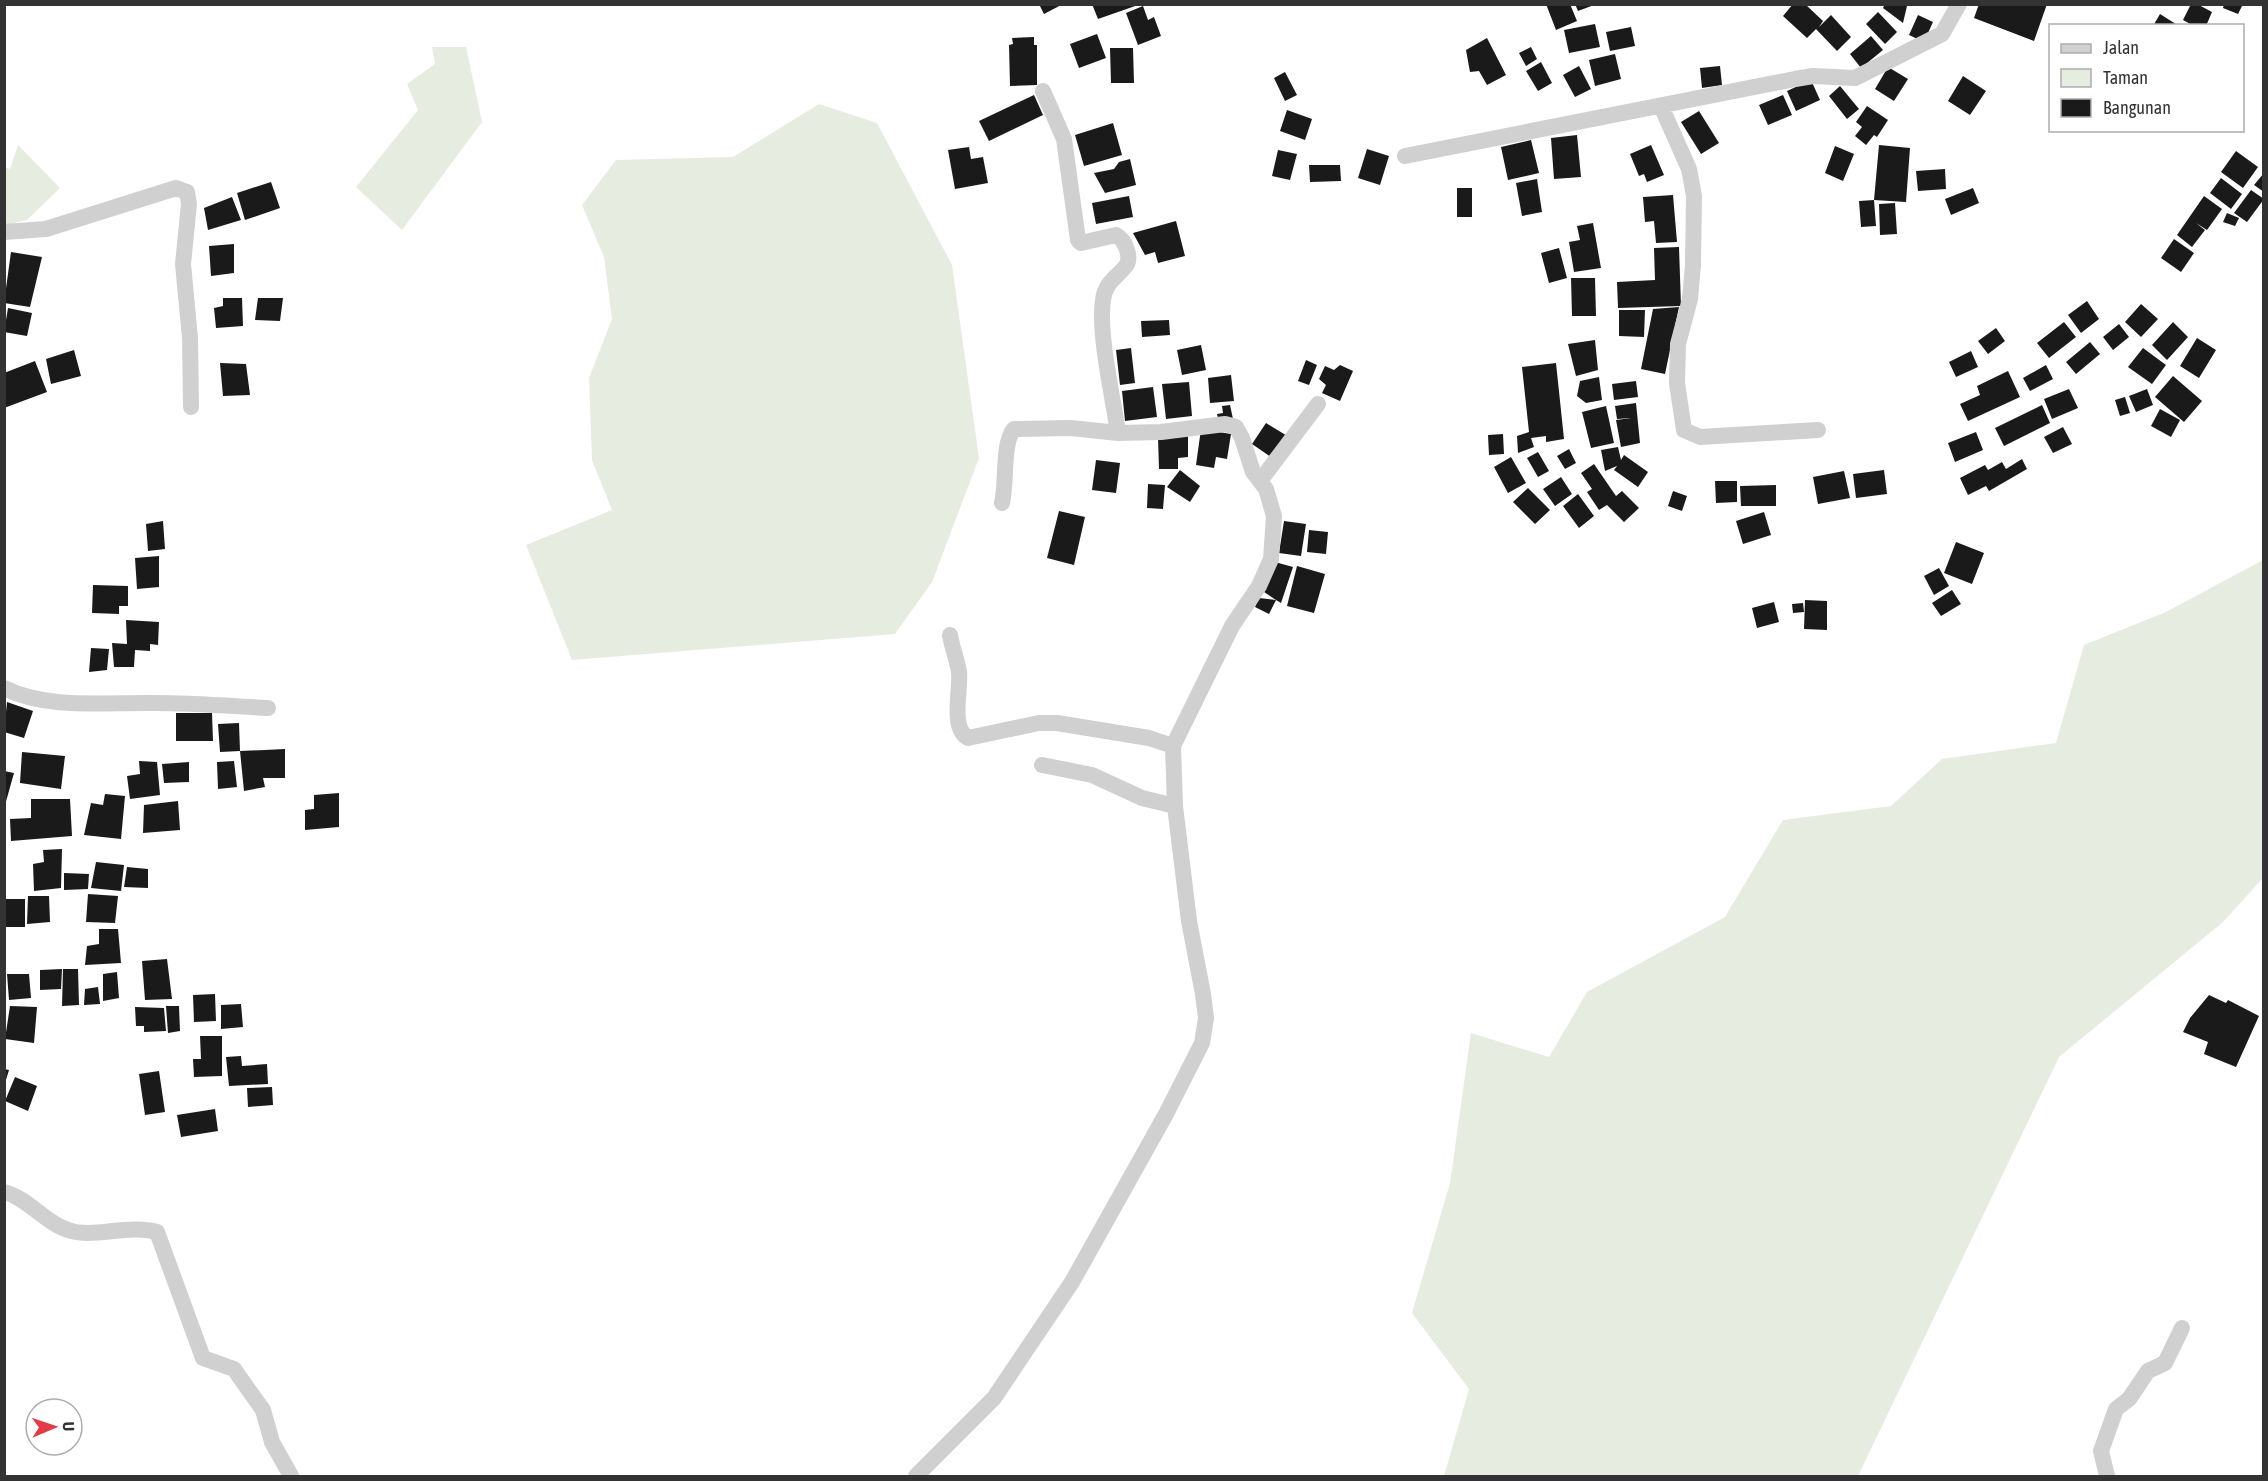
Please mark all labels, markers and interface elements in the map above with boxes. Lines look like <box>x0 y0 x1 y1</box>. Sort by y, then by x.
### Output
legend <box>2049 24 2244 132</box>
text: Jalan <box>2103 37 2139 58</box>
text: Taman <box>2103 67 2148 88</box>
text: Bangunan <box>2103 97 2171 118</box>
north arrow <box>24 1397 84 1457</box>
text: U <box>60 1421 78 1432</box>

